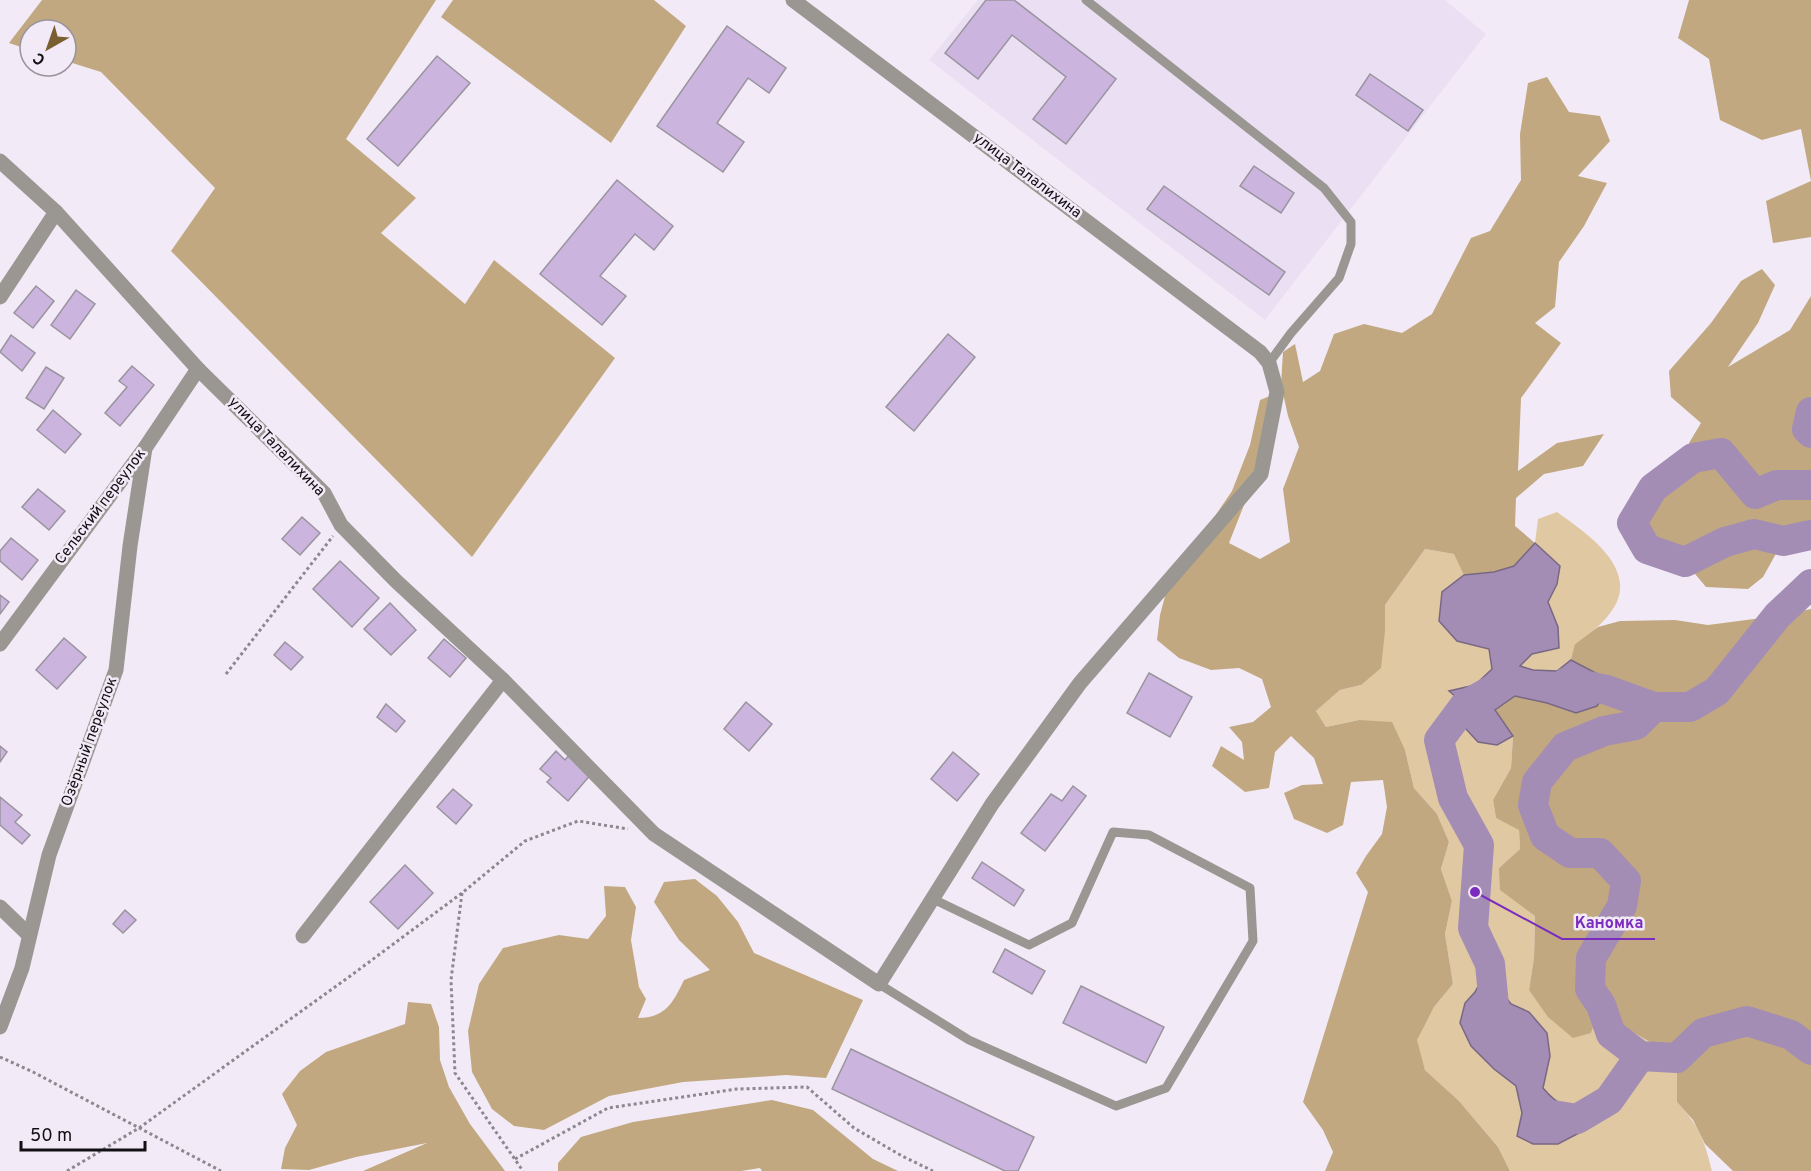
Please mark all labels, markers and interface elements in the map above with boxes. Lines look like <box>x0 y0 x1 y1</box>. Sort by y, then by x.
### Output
north arrow <box>18 18 78 78</box>
text: С <box>29 47 50 69</box>
street label: улица Талалихина <box>969 129 1085 223</box>
street label: улица Талалихина <box>224 393 328 501</box>
street label: Сельский переулок <box>51 445 151 569</box>
street label: Озёрный переулок <box>58 675 122 809</box>
callout: Каномка <box>1562 905 1655 939</box>
text: Каномка <box>1575 914 1643 934</box>
scale bar <box>21 1114 146 1152</box>
text: 50 m <box>30 1125 72 1148</box>

